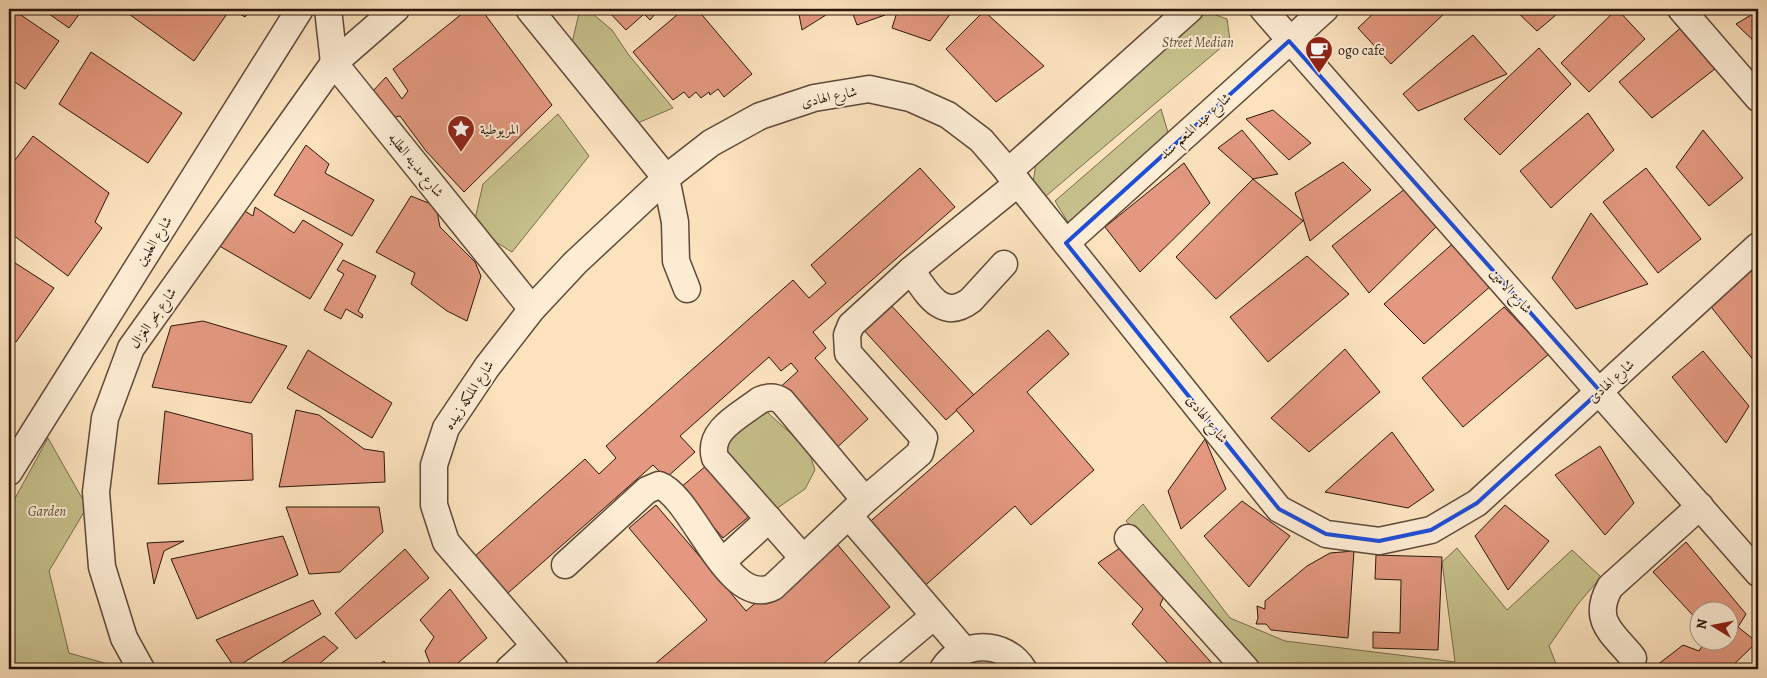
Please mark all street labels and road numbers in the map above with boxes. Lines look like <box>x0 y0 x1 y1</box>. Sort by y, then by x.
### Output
street label: شارع الهادى <box>799 82 859 114</box>
street label: شارع عبد المنعم سند <box>1155 88 1238 167</box>
street label: شارع مدينه الطلبه <box>382 129 448 203</box>
street label: شارع العلمين <box>131 213 178 270</box>
street label: شارع الامين <box>1484 264 1537 319</box>
street label: شارع بحر الغزال <box>125 284 183 353</box>
street label: شارع الهادى <box>1584 355 1640 409</box>
street label: شارع الملكه زبيده <box>440 357 500 434</box>
street label: شارع الهادى <box>1180 391 1232 448</box>

